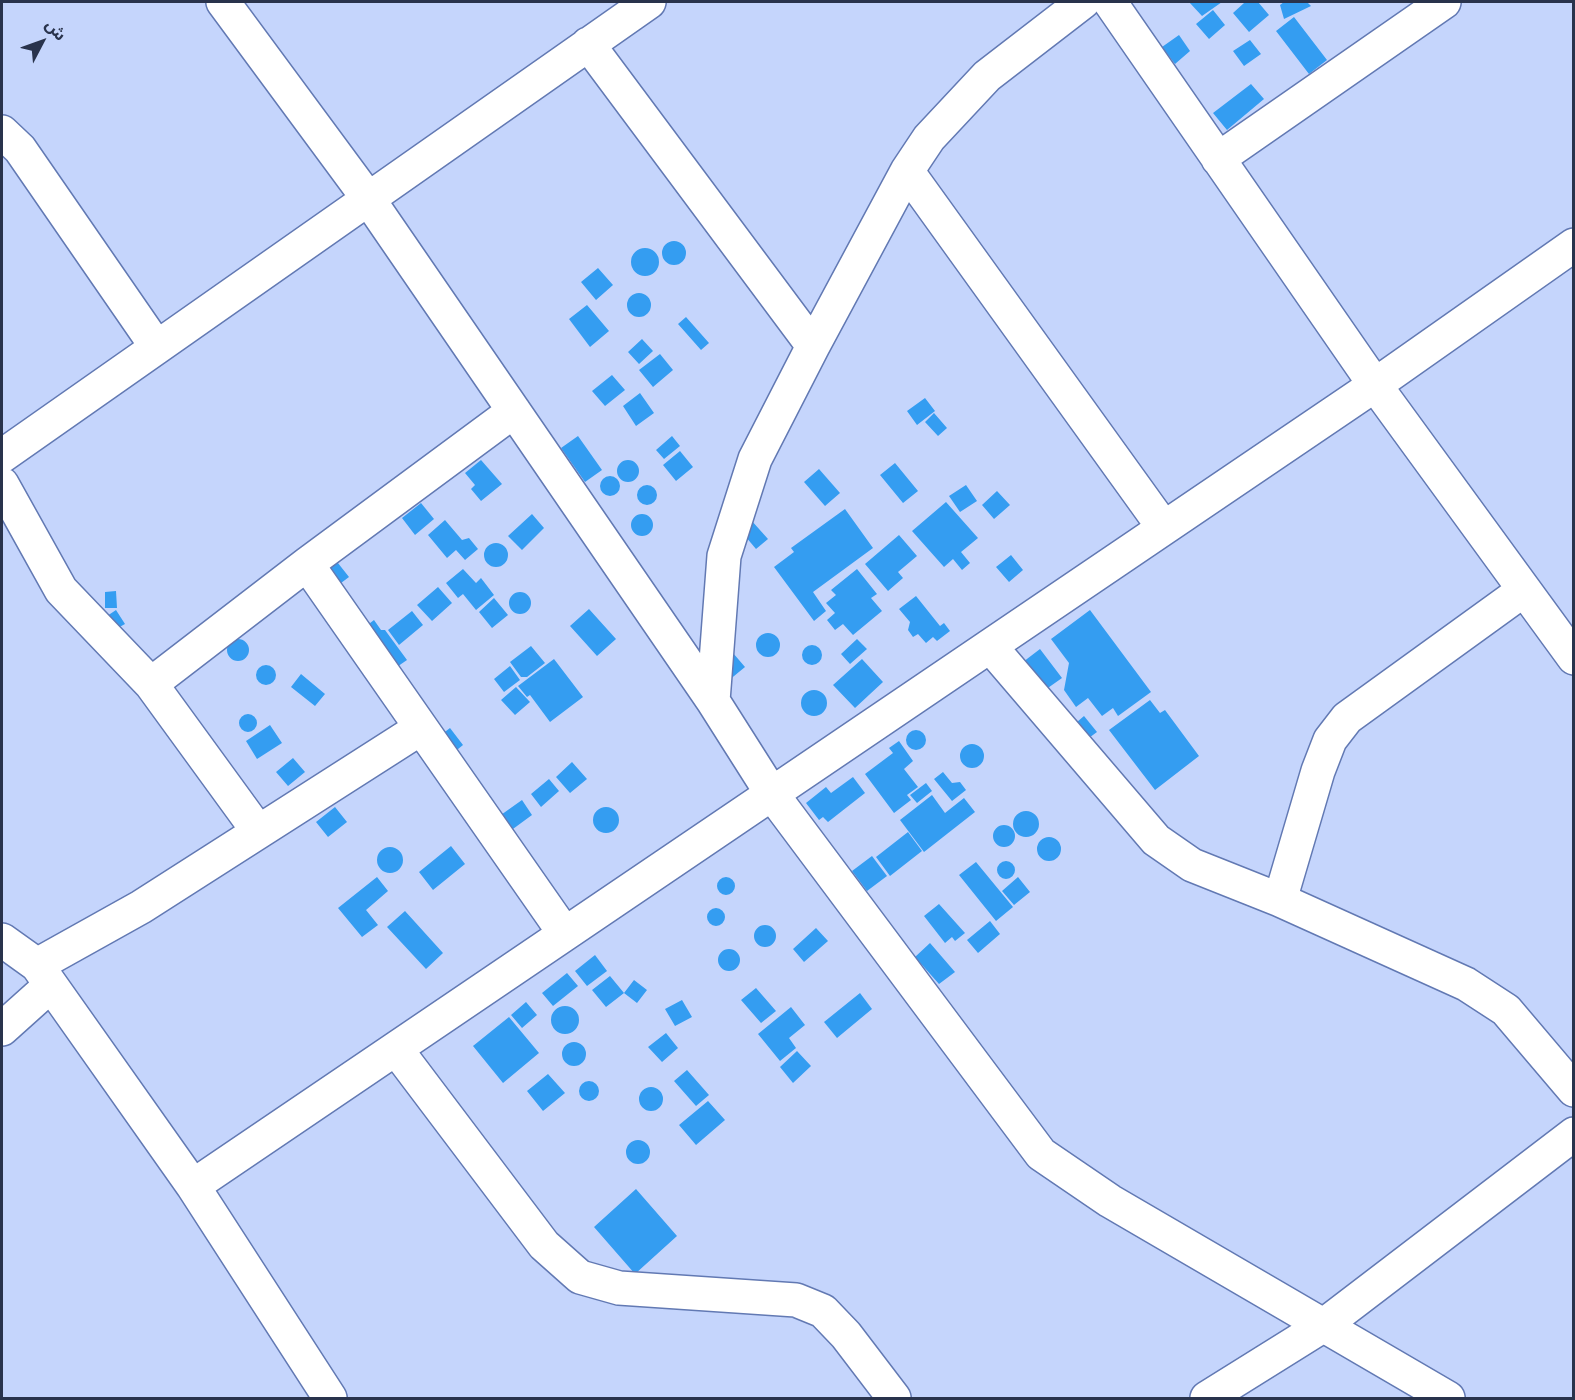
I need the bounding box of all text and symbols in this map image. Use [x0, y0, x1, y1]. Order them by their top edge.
north arrow [12, 12, 72, 72]
text: ش [42, 17, 69, 44]

